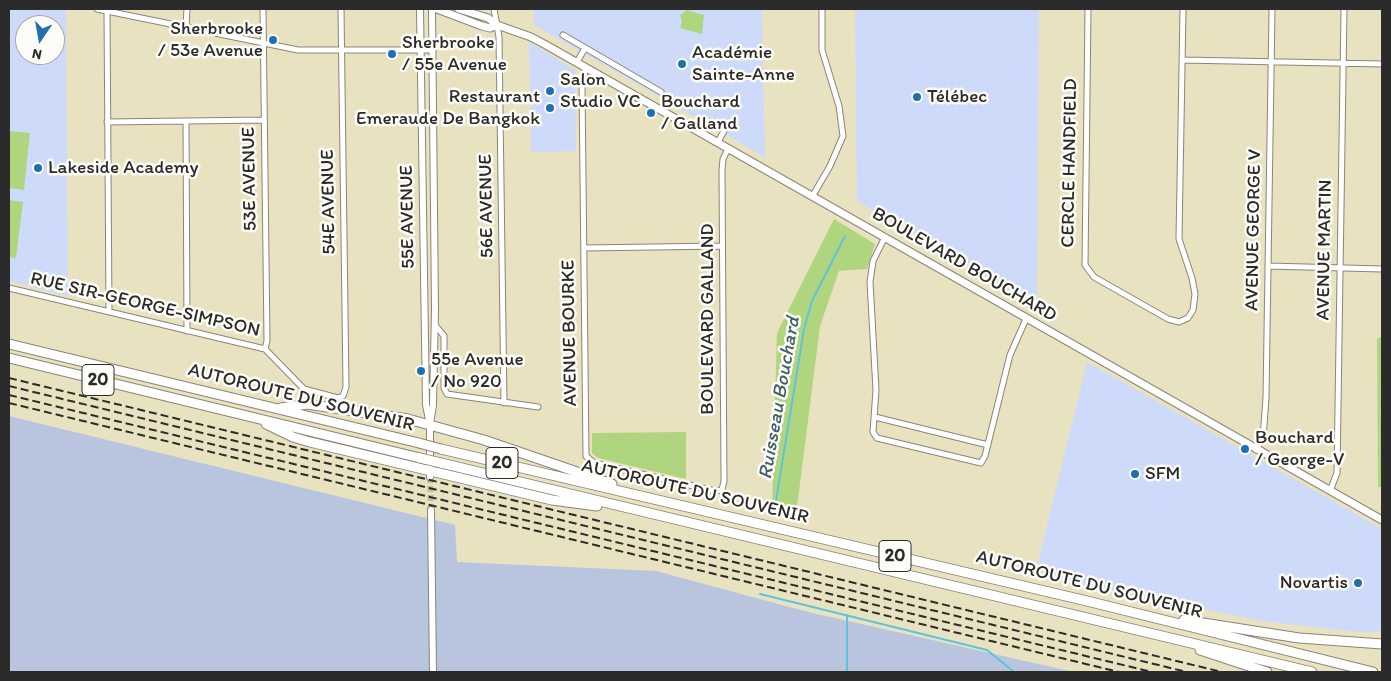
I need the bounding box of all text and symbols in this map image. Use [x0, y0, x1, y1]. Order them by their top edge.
north arrow [15, 15, 65, 65]
place label: Sherbrooke / 53e Avenue [158, 18, 263, 62]
place label: Sherbrooke / 55e Avenue [402, 32, 507, 76]
marker: Sherbrooke / 53e Avenue [267, 34, 279, 46]
place label: Académie Sainte-Anne [692, 42, 795, 86]
text: N [31, 45, 43, 63]
marker: Sherbrooke / 55e Avenue [386, 48, 398, 60]
marker: Académie Sainte-Anne [676, 58, 688, 70]
place label: Salon Studio VC [560, 69, 641, 113]
street label: CERCLE HANDFIELD [1057, 78, 1083, 248]
marker: Salon Studio VC [544, 85, 556, 97]
place label: Restaurant Emeraude De Bangkok [356, 86, 540, 130]
place label: Télébec [927, 86, 987, 108]
place label: Bouchard / Galland [661, 91, 740, 135]
marker: Télébec [911, 91, 923, 103]
marker: Restaurant Emeraude De Bangkok [544, 102, 556, 114]
marker: Bouchard / Galland [645, 107, 657, 119]
street label: 53E AVENUE [238, 127, 262, 231]
street label: 54E AVENUE [317, 149, 341, 255]
street label: AVENUE GEORGE V [1241, 149, 1267, 311]
street label: 56E AVENUE [475, 154, 499, 258]
place label: Lakeside Academy [48, 157, 198, 179]
marker: Lakeside Academy [32, 162, 44, 174]
street label: 55E AVENUE [396, 165, 420, 269]
street label: AVENUE MARTIN [1312, 179, 1338, 321]
street label: BOULEVARD BOUCHARD [868, 203, 1060, 327]
street label: BOULEVARD GALLAND [697, 223, 719, 415]
street label: AVENUE BOURKE [557, 260, 583, 406]
street label: RUE SIR-GEORGE-SIMPSON [28, 267, 262, 343]
water label: Ruisseau Bouchard [754, 315, 806, 481]
place label: 55e Avenue / No 920 [431, 349, 524, 393]
street label: AUTOROUTE DU SOUVENIR [186, 359, 416, 437]
road number: 20 [82, 364, 114, 396]
marker: 55e Avenue / No 920 [415, 365, 427, 377]
place label: Bouchard / George-V [1255, 427, 1344, 471]
marker: Bouchard / George-V [1239, 443, 1251, 455]
road number: 20 [486, 448, 518, 478]
street label: AUTOROUTE DU SOUVENIR [579, 455, 811, 529]
place label: SFM [1145, 463, 1180, 485]
marker: SFM [1129, 468, 1141, 480]
road number: 20 [879, 540, 911, 572]
street label: AUTOROUTE DU SOUVENIR [974, 546, 1204, 624]
place label: Novartis [1280, 572, 1348, 594]
marker: Novartis [1352, 577, 1364, 589]

